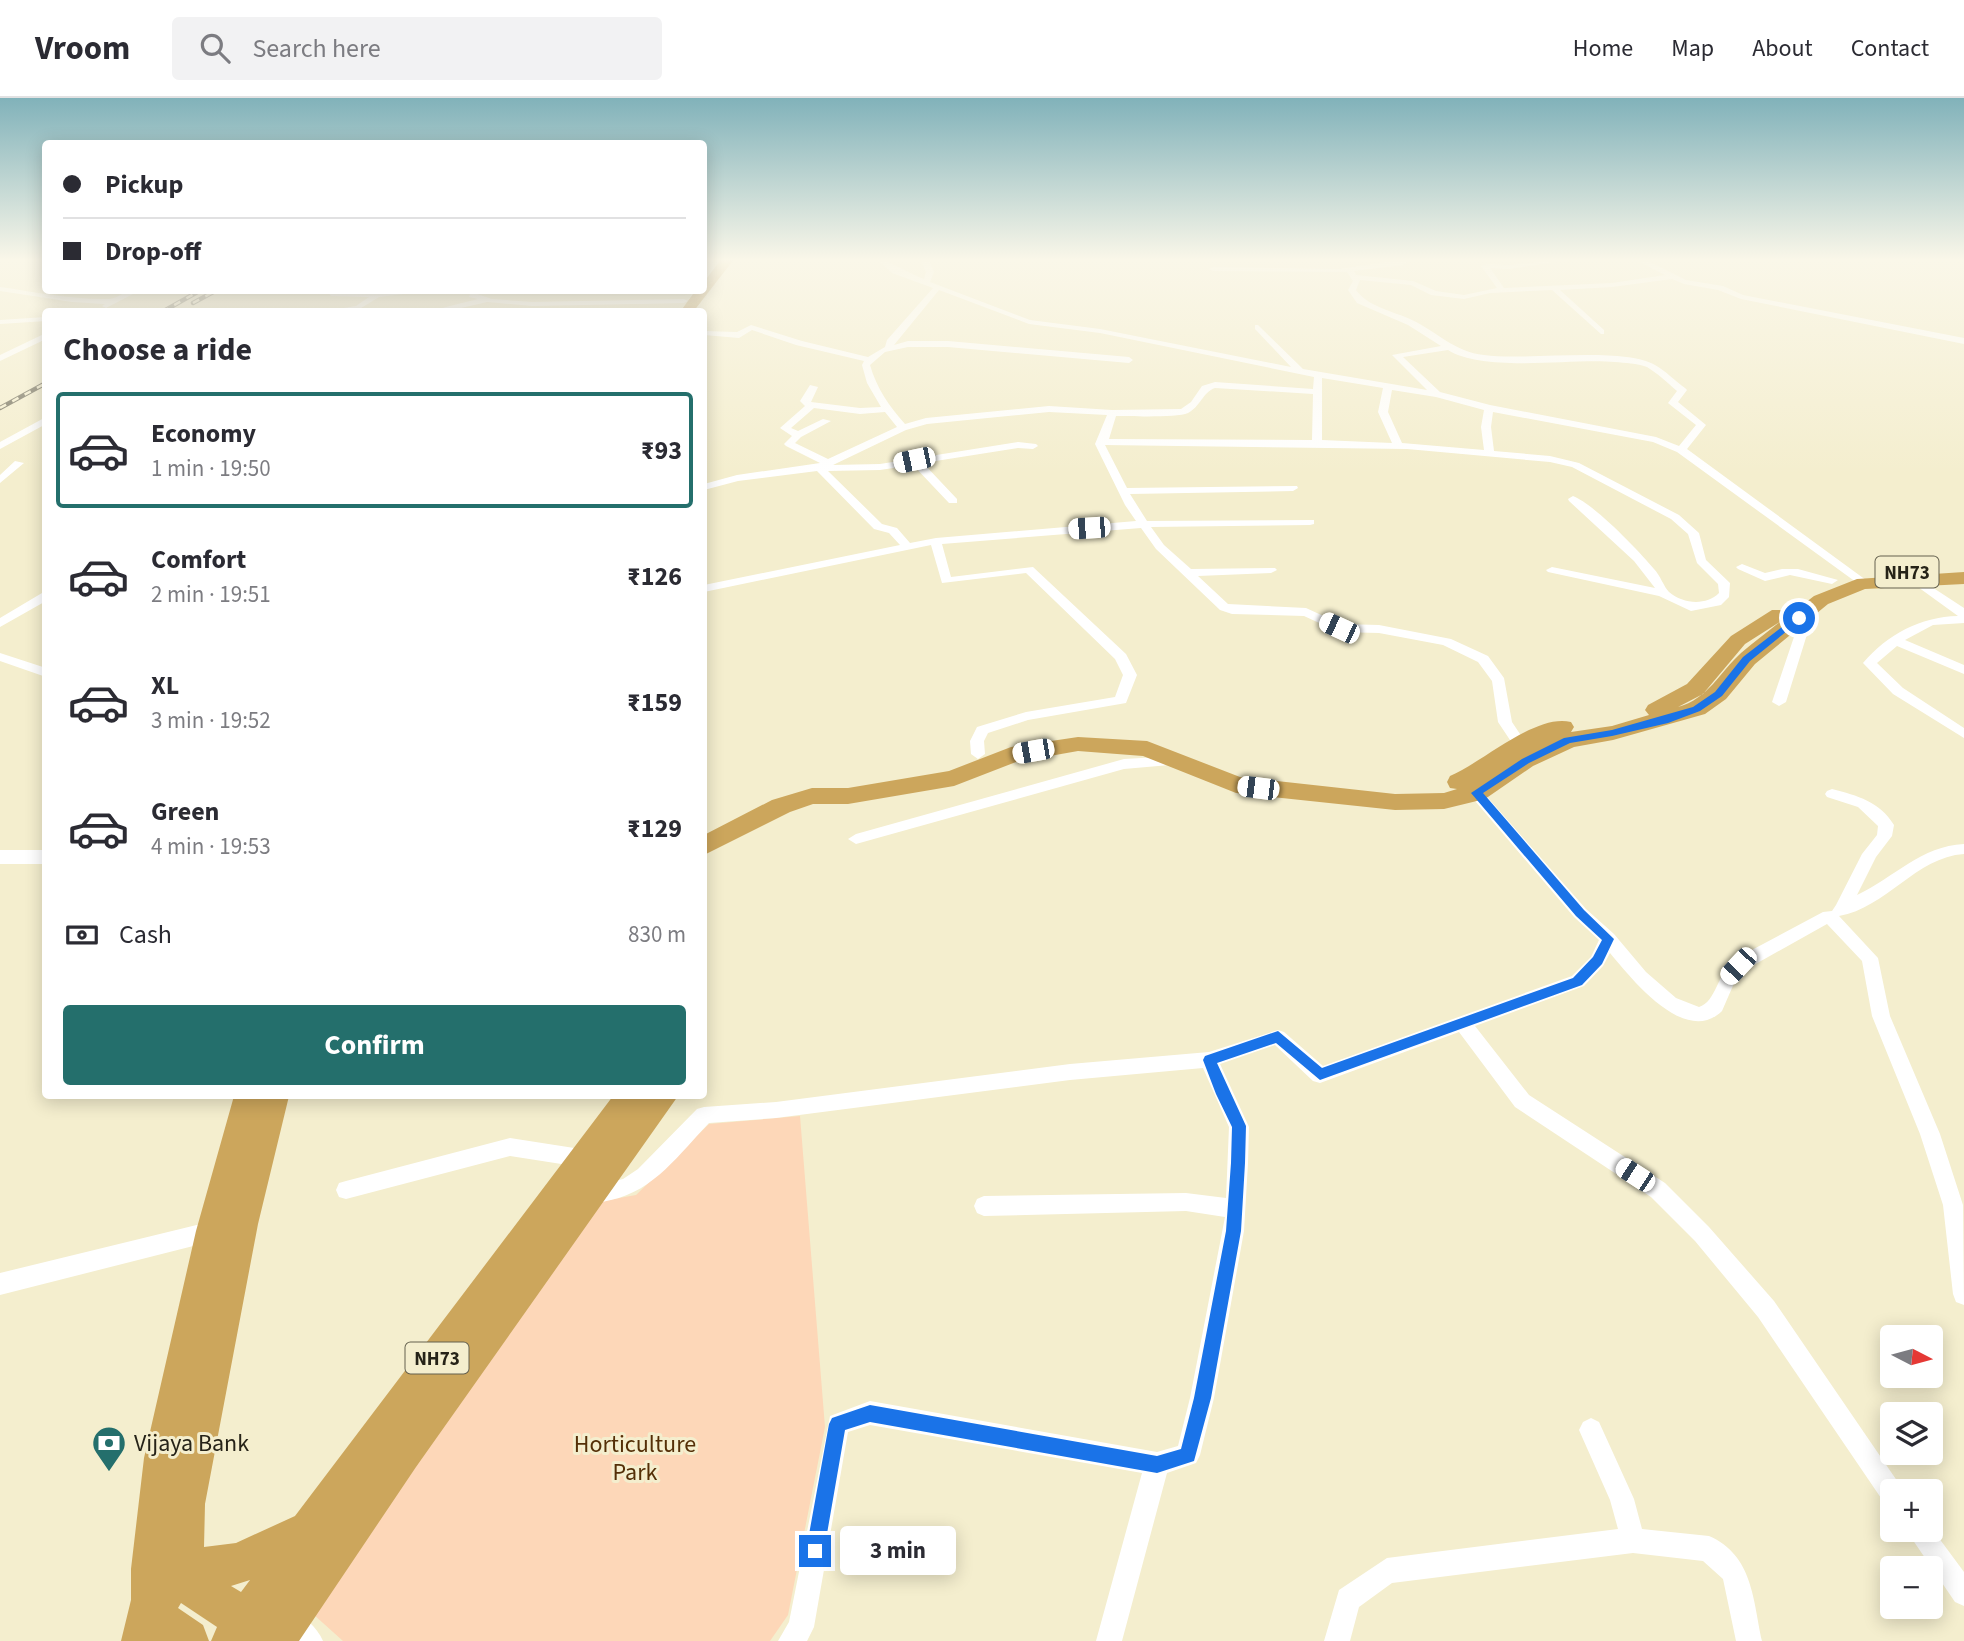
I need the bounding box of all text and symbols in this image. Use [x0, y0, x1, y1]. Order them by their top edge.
search box [172, 17, 662, 80]
text: Vroom [35, 25, 130, 72]
icon: search [196, 29, 234, 67]
text: Search here [252, 30, 381, 67]
text: Home [1573, 31, 1633, 66]
text: Map [1671, 31, 1714, 66]
text: About [1752, 31, 1813, 66]
text: Contact [1851, 31, 1929, 66]
text: Pickup [105, 166, 183, 203]
text: Drop-off [105, 233, 201, 270]
text: Choose a ride [63, 327, 252, 373]
text: Economy [151, 415, 256, 452]
icon: car [67, 419, 130, 482]
text: ₹93 [641, 432, 682, 469]
car [892, 445, 937, 475]
text: 1 min · 19:50 [151, 452, 271, 485]
car [1068, 516, 1111, 540]
text: Comfort [151, 541, 246, 578]
icon: car [67, 545, 130, 608]
road number: NH73 [1876, 556, 1938, 587]
text: ₹126 [627, 558, 682, 595]
text: 2 min · 19:51 [151, 578, 271, 611]
route start [1783, 602, 1815, 634]
car [1316, 610, 1363, 646]
text: XL [151, 667, 179, 704]
icon: car [67, 671, 130, 734]
text: ₹159 [627, 684, 682, 721]
text: 3 min · 19:52 [151, 704, 271, 737]
car [1011, 737, 1056, 765]
car [1236, 775, 1281, 801]
text: Green [151, 793, 219, 830]
icon: car [67, 797, 130, 860]
text: ₹129 [627, 810, 682, 847]
text: 4 min · 19:53 [151, 830, 271, 863]
icon: cash [63, 916, 101, 954]
text: Cash [119, 916, 172, 953]
text: 830 m [628, 918, 686, 951]
car [1716, 943, 1761, 989]
button: Confirm [63, 1005, 686, 1085]
car [1612, 1155, 1659, 1195]
north arrow [1880, 1325, 1942, 1388]
map controls [1880, 1325, 1943, 1619]
road number: NH73 [406, 1342, 468, 1374]
button: layers [1880, 1402, 1943, 1465]
bank icon: Vijaya Bank [90, 1424, 128, 1473]
place label: Vijaya Bank [134, 1426, 249, 1461]
park label: Horticulture Park [574, 1427, 696, 1490]
button: + [1880, 1479, 1943, 1542]
callout: 3 min [840, 1526, 955, 1576]
text: 3 min [870, 1534, 926, 1567]
route end [799, 1535, 831, 1567]
button: − [1880, 1556, 1943, 1619]

